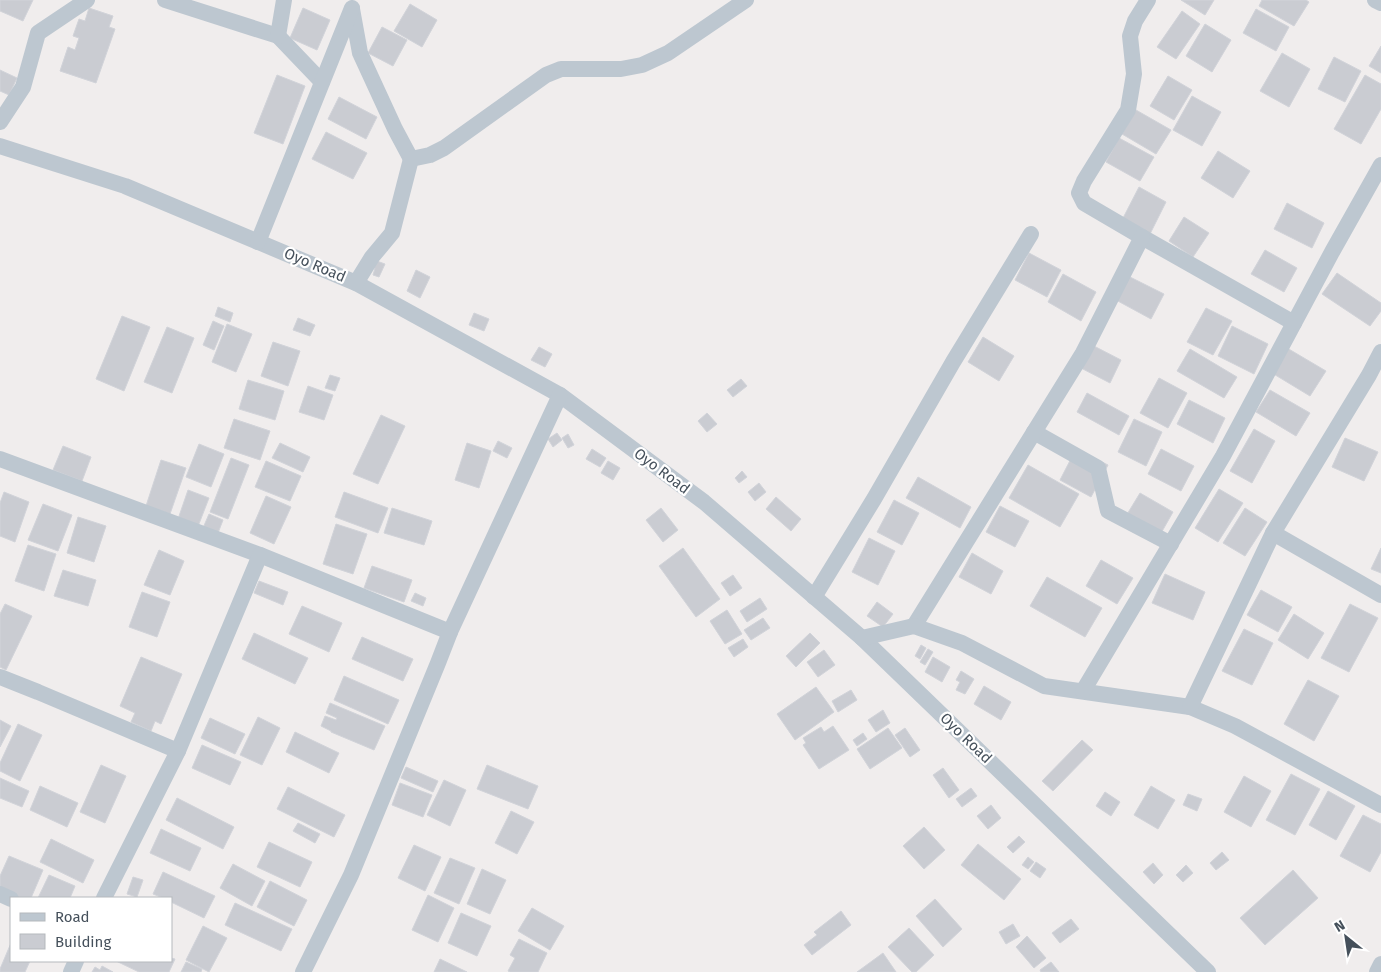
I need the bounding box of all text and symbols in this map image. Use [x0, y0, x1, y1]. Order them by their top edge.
street label: Oyo Road [282, 244, 348, 286]
street label: Oyo Road [631, 444, 693, 498]
street label: Oyo Road [936, 709, 996, 767]
legend [10, 897, 172, 962]
text: Road [55, 908, 90, 926]
north arrow [1321, 912, 1371, 962]
text: N [1331, 916, 1348, 936]
text: Building [55, 933, 111, 951]

